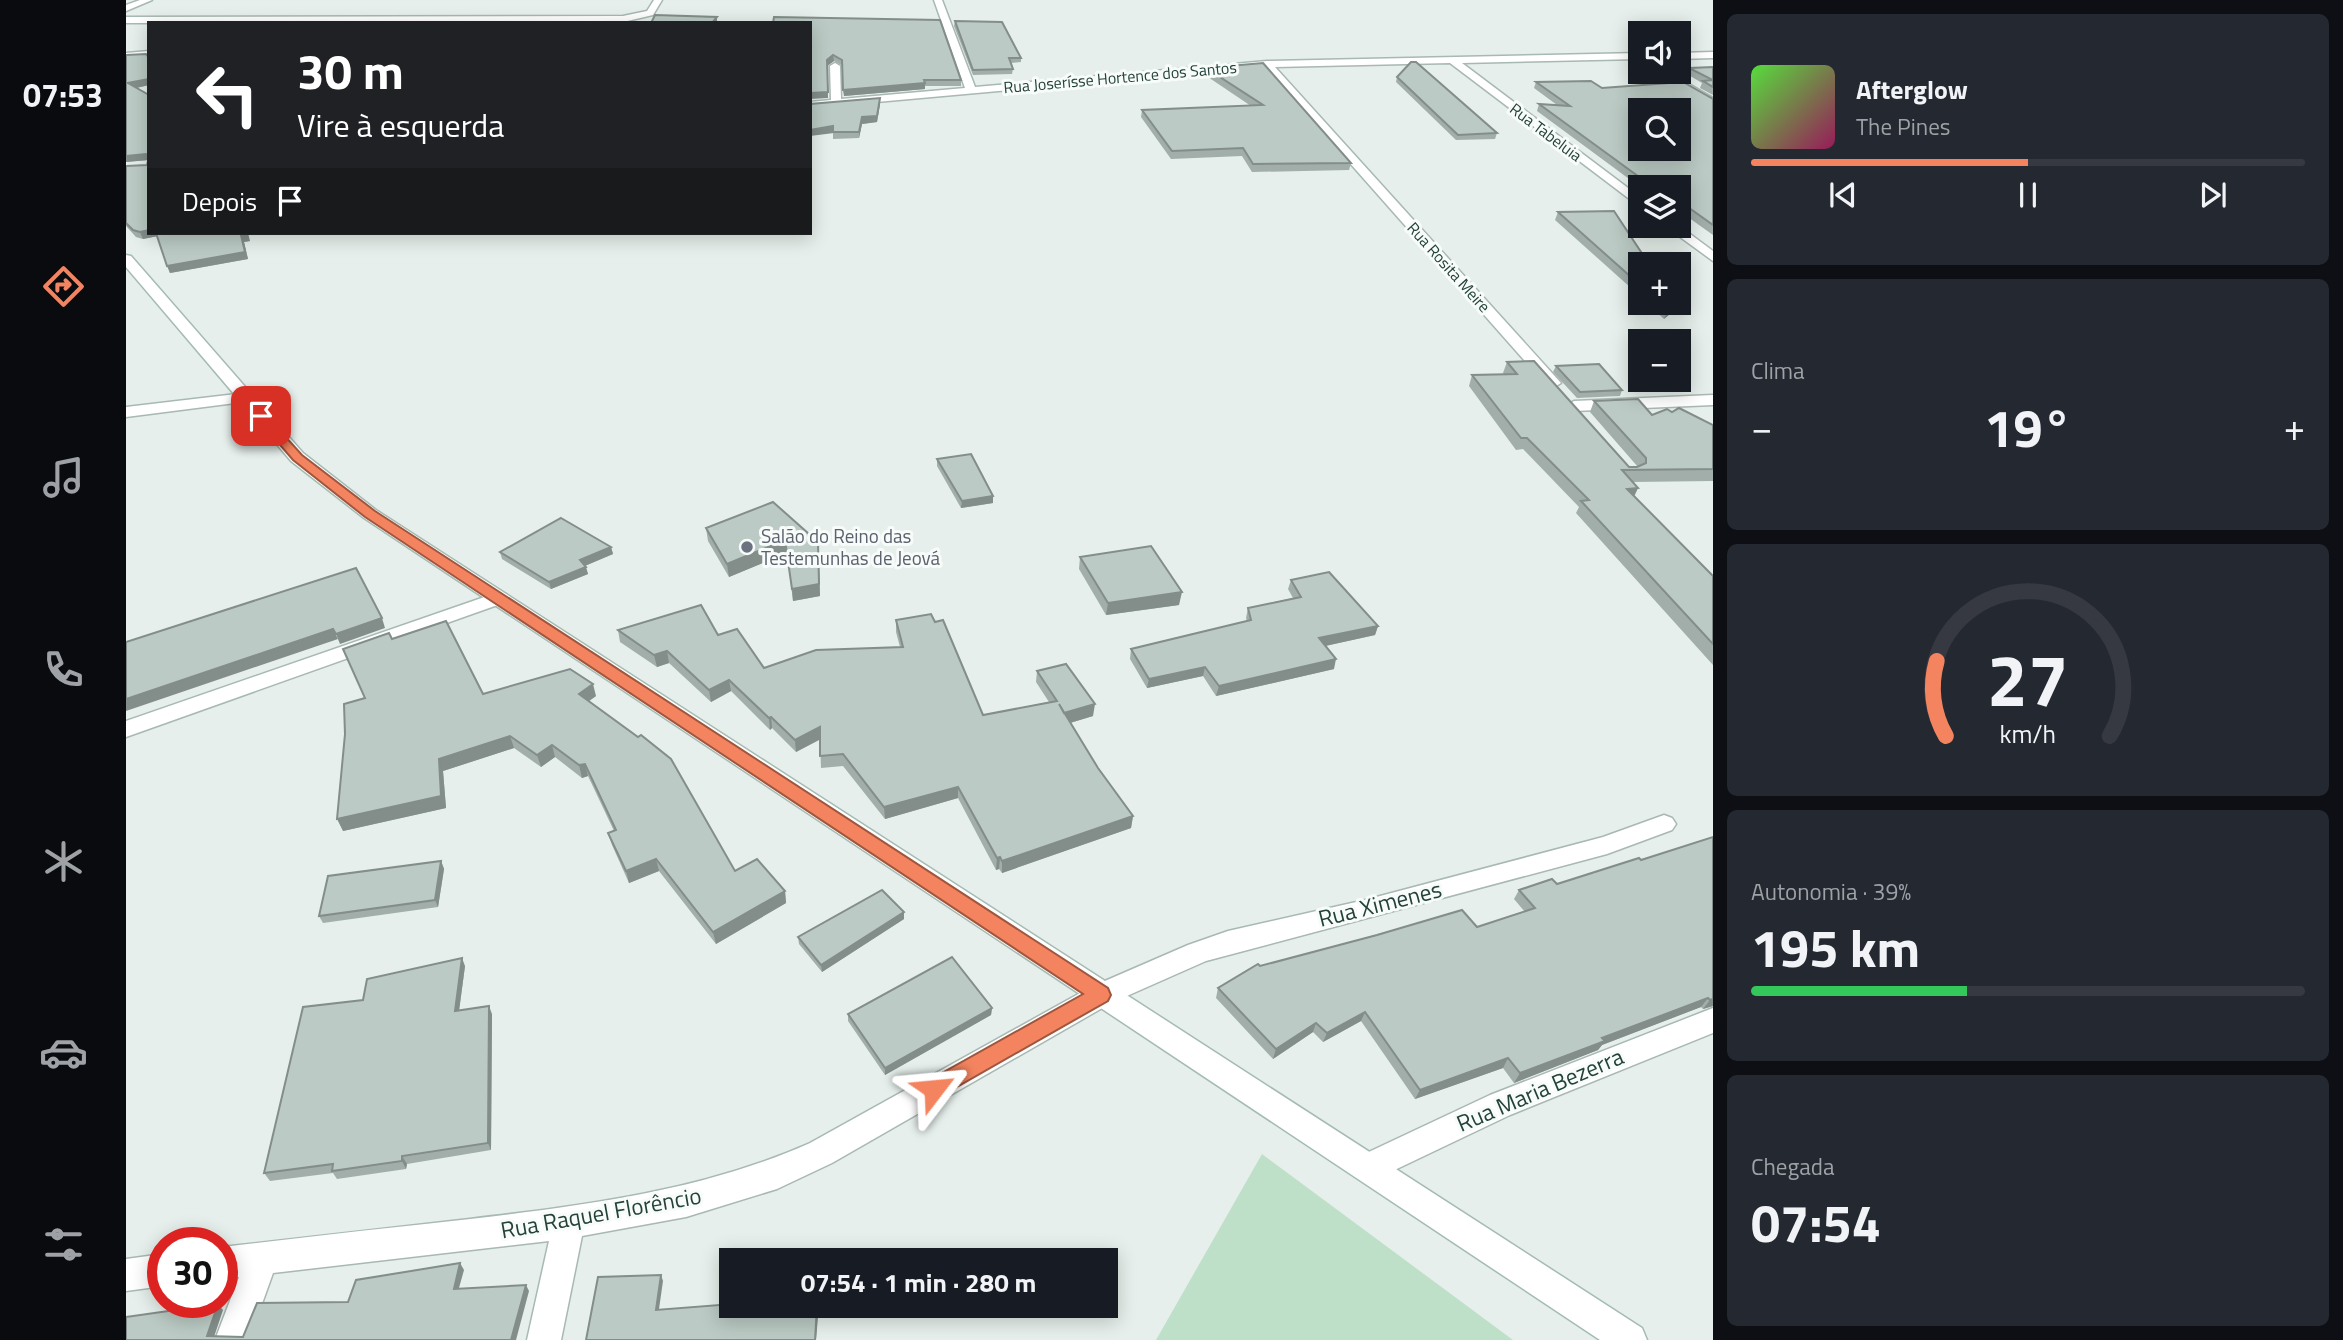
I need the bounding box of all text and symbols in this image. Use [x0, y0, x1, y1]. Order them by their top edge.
map controls [1628, 21, 1691, 392]
button: sound [1628, 21, 1691, 84]
text: 30 m [297, 33, 404, 108]
icon: left [182, 49, 273, 140]
street label: Rua Joserísse Hortence dos Santos [1002, 55, 1238, 99]
text: Afterglow [1856, 70, 1968, 109]
text: 07:53 [23, 71, 103, 119]
street label: Rua Tabeluia [1505, 97, 1587, 167]
button: search [1628, 98, 1691, 161]
text: Vire à esquerda [297, 101, 504, 149]
text: The Pines [1856, 109, 1950, 144]
button: layers [1628, 175, 1691, 238]
icon: previous [1824, 176, 1862, 214]
icon: pause [2009, 176, 2047, 214]
icon: next [2194, 176, 2232, 214]
text: Depois [182, 182, 257, 221]
icon: arrive [271, 182, 309, 220]
street label: Rua Rosita Meire [1402, 216, 1496, 318]
button: + [1628, 252, 1691, 315]
icon: directions [39, 262, 88, 311]
button: − [1628, 329, 1691, 392]
text: Clima [1751, 353, 1805, 388]
pin [231, 386, 291, 446]
text: 19° [1984, 388, 2072, 467]
icon: arrive [242, 397, 280, 435]
text: − [1751, 398, 1772, 456]
text: + [2284, 398, 2305, 456]
icon: music [39, 453, 88, 502]
place label: Salão do Reino das Testemunhas de Jeová [761, 521, 941, 572]
marker: Salão do Reino das Testemunhas de Jeová [739, 539, 755, 555]
text: 27 [1987, 624, 2069, 734]
icon: phone [39, 645, 88, 694]
text: km/h [2000, 715, 2056, 753]
icon: climate [39, 837, 88, 886]
street label: Rua Ximenes [1314, 871, 1445, 936]
text: Autonomia · 39% [1751, 874, 1911, 909]
text: 195 km [1751, 908, 1920, 987]
icon: car [39, 1028, 88, 1077]
street label: Rua Maria Bezerra [1451, 1038, 1629, 1141]
position arrow [897, 1052, 971, 1126]
text: Chegada [1751, 1149, 1835, 1184]
street label: Rua Raquel Florêncio [498, 1178, 704, 1247]
text: 07:54 [1751, 1183, 1881, 1262]
icon: filters [39, 1220, 88, 1269]
speed limit sign: 30 [147, 1227, 238, 1318]
text: 07:54 · 1 min · 280 m [801, 1263, 1036, 1302]

